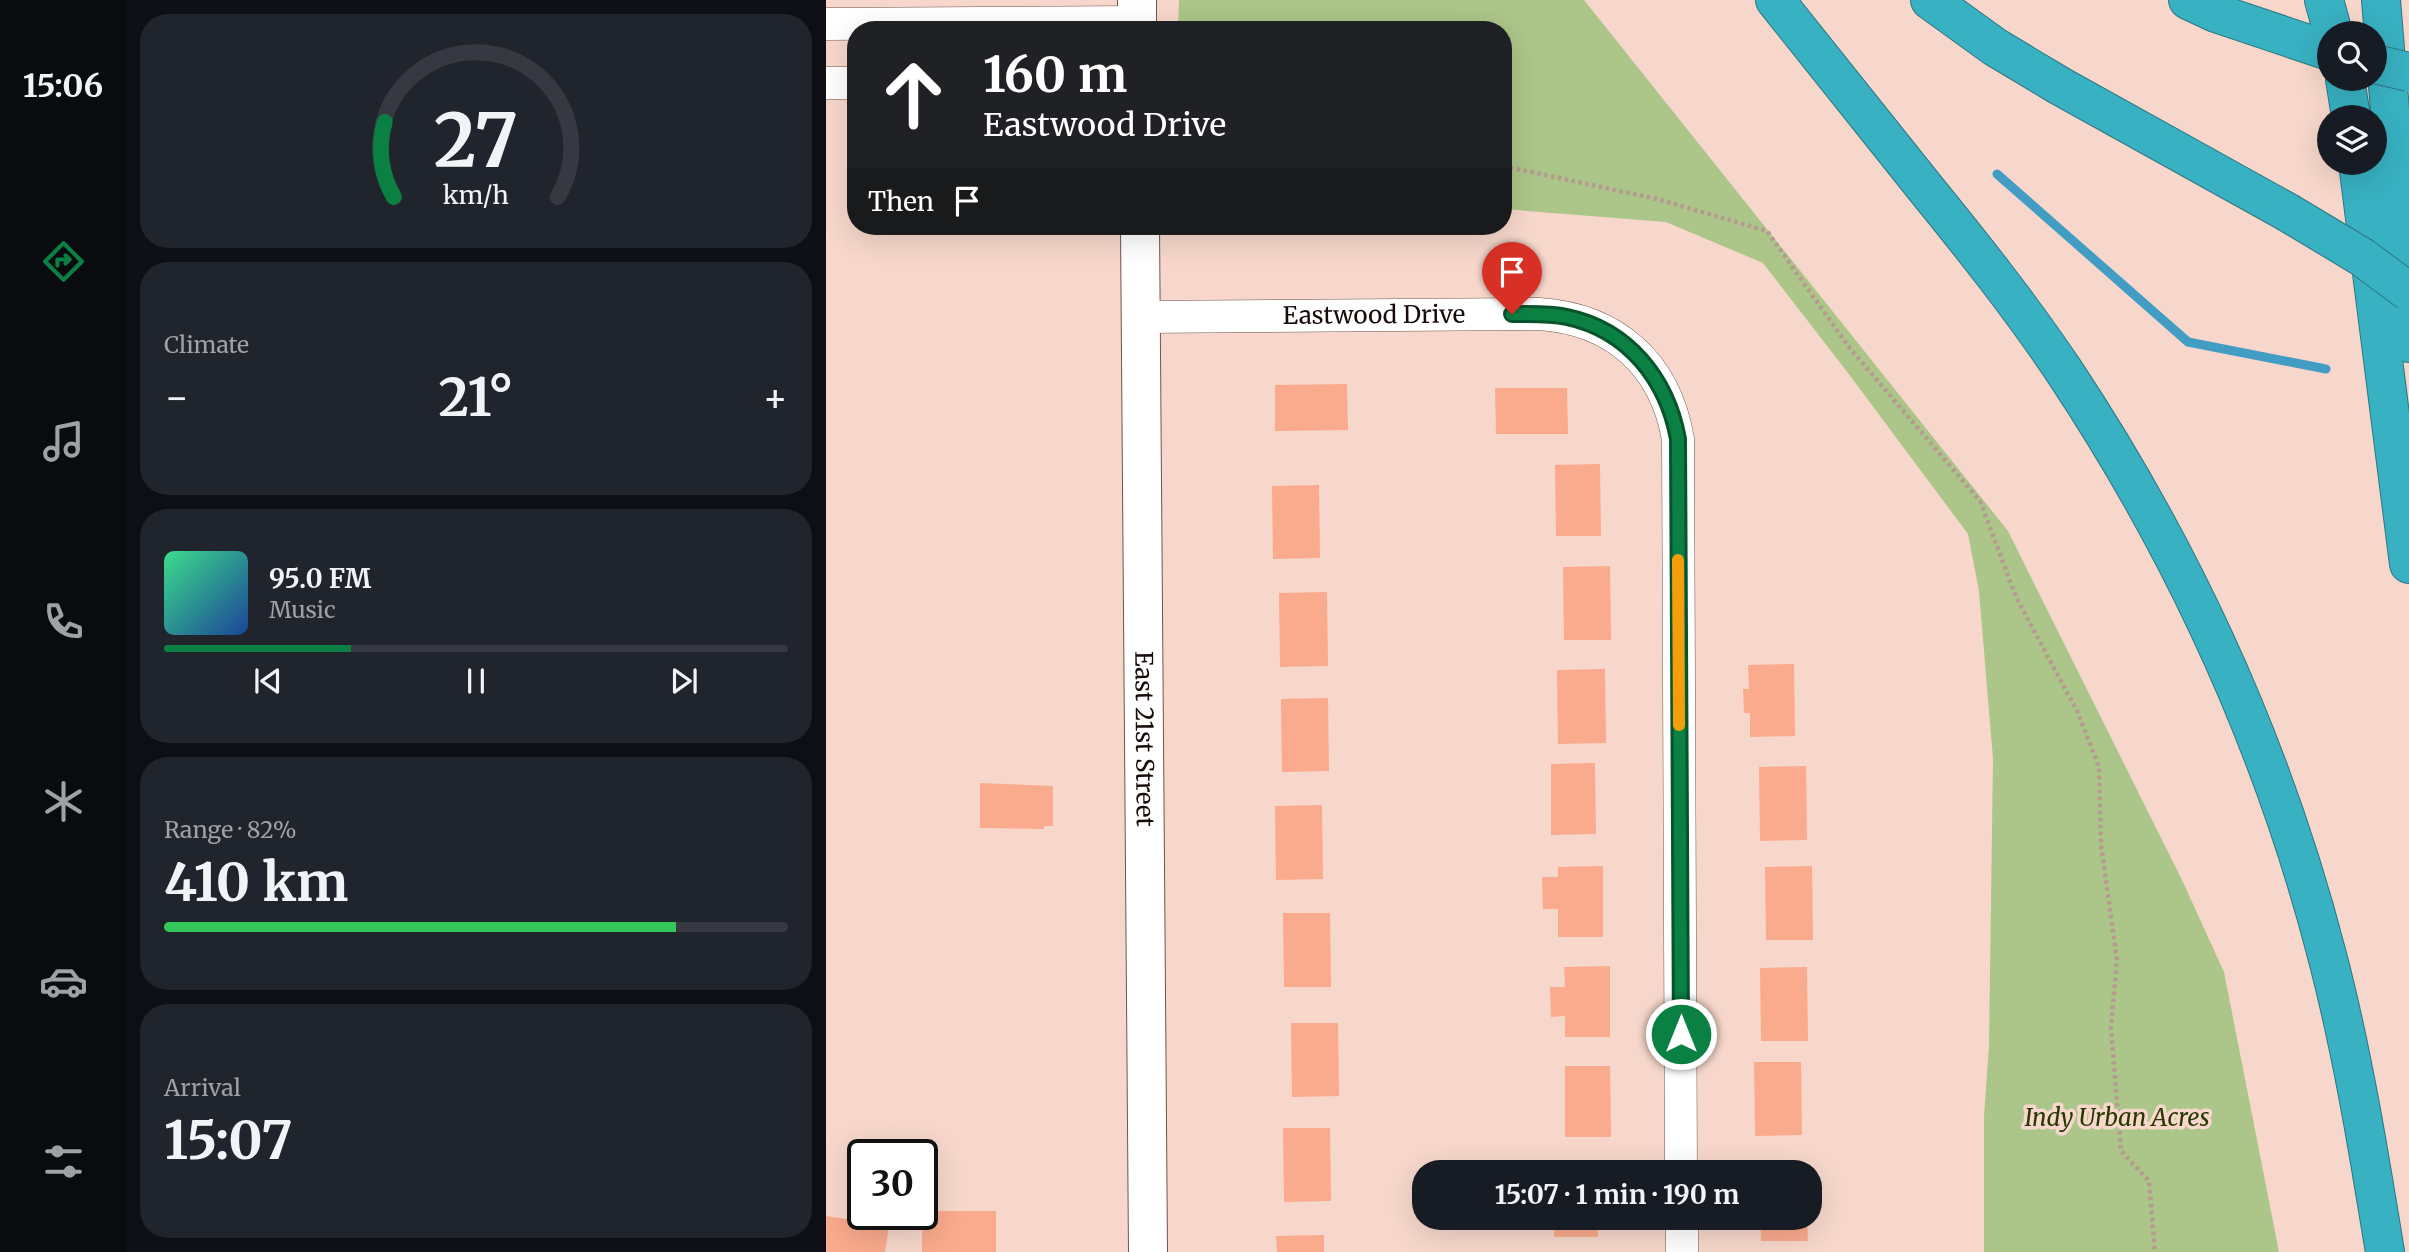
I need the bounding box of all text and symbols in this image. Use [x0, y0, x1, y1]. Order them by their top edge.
map controls [2317, 21, 2387, 175]
button: search [2317, 21, 2387, 91]
text: 160 m [983, 44, 1127, 105]
icon: ahead [868, 49, 959, 140]
text: 15:06 [23, 66, 103, 106]
text: 27 [434, 95, 518, 187]
text: Eastwood Drive [983, 105, 1226, 145]
button: layers [2317, 105, 2387, 175]
text: km/h [443, 179, 509, 211]
icon: arrive [948, 182, 986, 220]
text: Then [868, 185, 934, 218]
icon: directions [39, 237, 88, 286]
pin [1482, 242, 1542, 314]
icon: arrive [1493, 253, 1531, 291]
street label: Eastwood Drive [1283, 299, 1465, 331]
text: Climate [164, 330, 249, 359]
text: 21° [438, 365, 514, 430]
text: − [164, 374, 189, 421]
text: + [763, 374, 788, 421]
icon: music [39, 417, 88, 466]
text: 95.0 FM [269, 562, 371, 595]
text: Music [269, 595, 336, 624]
icon: phone [39, 597, 88, 646]
street label: East 21st Street [1128, 651, 1161, 828]
icon: previous [249, 662, 287, 700]
icon: pause [457, 662, 495, 700]
icon: next [665, 662, 703, 700]
icon: climate [39, 777, 88, 826]
text: Range · 82% [164, 815, 297, 844]
text: 410 km [164, 850, 348, 915]
icon: car [39, 957, 88, 1006]
position arrow [1644, 997, 1718, 1071]
text: Arrival [164, 1073, 241, 1102]
park label: Indy Urban Acres [2024, 1102, 2210, 1133]
text: 15:07 [164, 1108, 292, 1173]
icon: filters [39, 1137, 88, 1186]
speed limit sign: 30 [847, 1139, 938, 1230]
text: 15:07 · 1 min · 190 m [1495, 1178, 1739, 1211]

